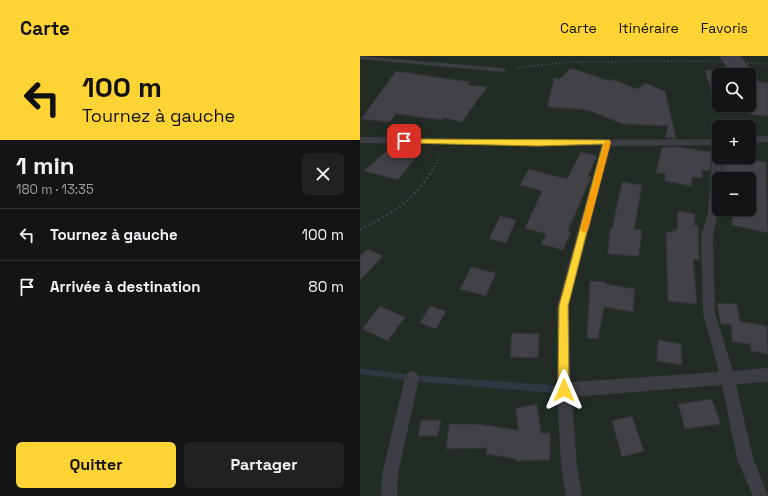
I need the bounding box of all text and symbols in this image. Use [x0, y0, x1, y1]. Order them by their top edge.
text: Carte [20, 16, 70, 41]
text: Carte [560, 19, 597, 37]
text: Itinéraire [619, 19, 679, 37]
text: Favoris [701, 19, 748, 37]
map controls [712, 68, 756, 216]
button: search [712, 68, 756, 112]
text: 100 m [82, 69, 162, 105]
icon: left [16, 72, 68, 124]
text: Tournez à gauche [82, 104, 235, 127]
button: + [712, 120, 756, 164]
pin [387, 124, 421, 158]
icon: arrive [393, 130, 415, 152]
text: 1 min [16, 150, 75, 181]
button: close [302, 153, 344, 195]
button: − [712, 172, 756, 216]
text: 180 m · 13:35 [16, 181, 94, 198]
icon: left [16, 224, 38, 246]
text: Tournez à gauche [50, 225, 178, 244]
text: 100 m [302, 225, 344, 244]
icon: arrive [16, 276, 38, 298]
text: Arrivée à destination [50, 277, 200, 296]
text: 80 m [308, 277, 344, 296]
position arrow [543, 369, 585, 411]
button: Quitter [16, 442, 176, 488]
button: Partager [184, 442, 344, 488]

